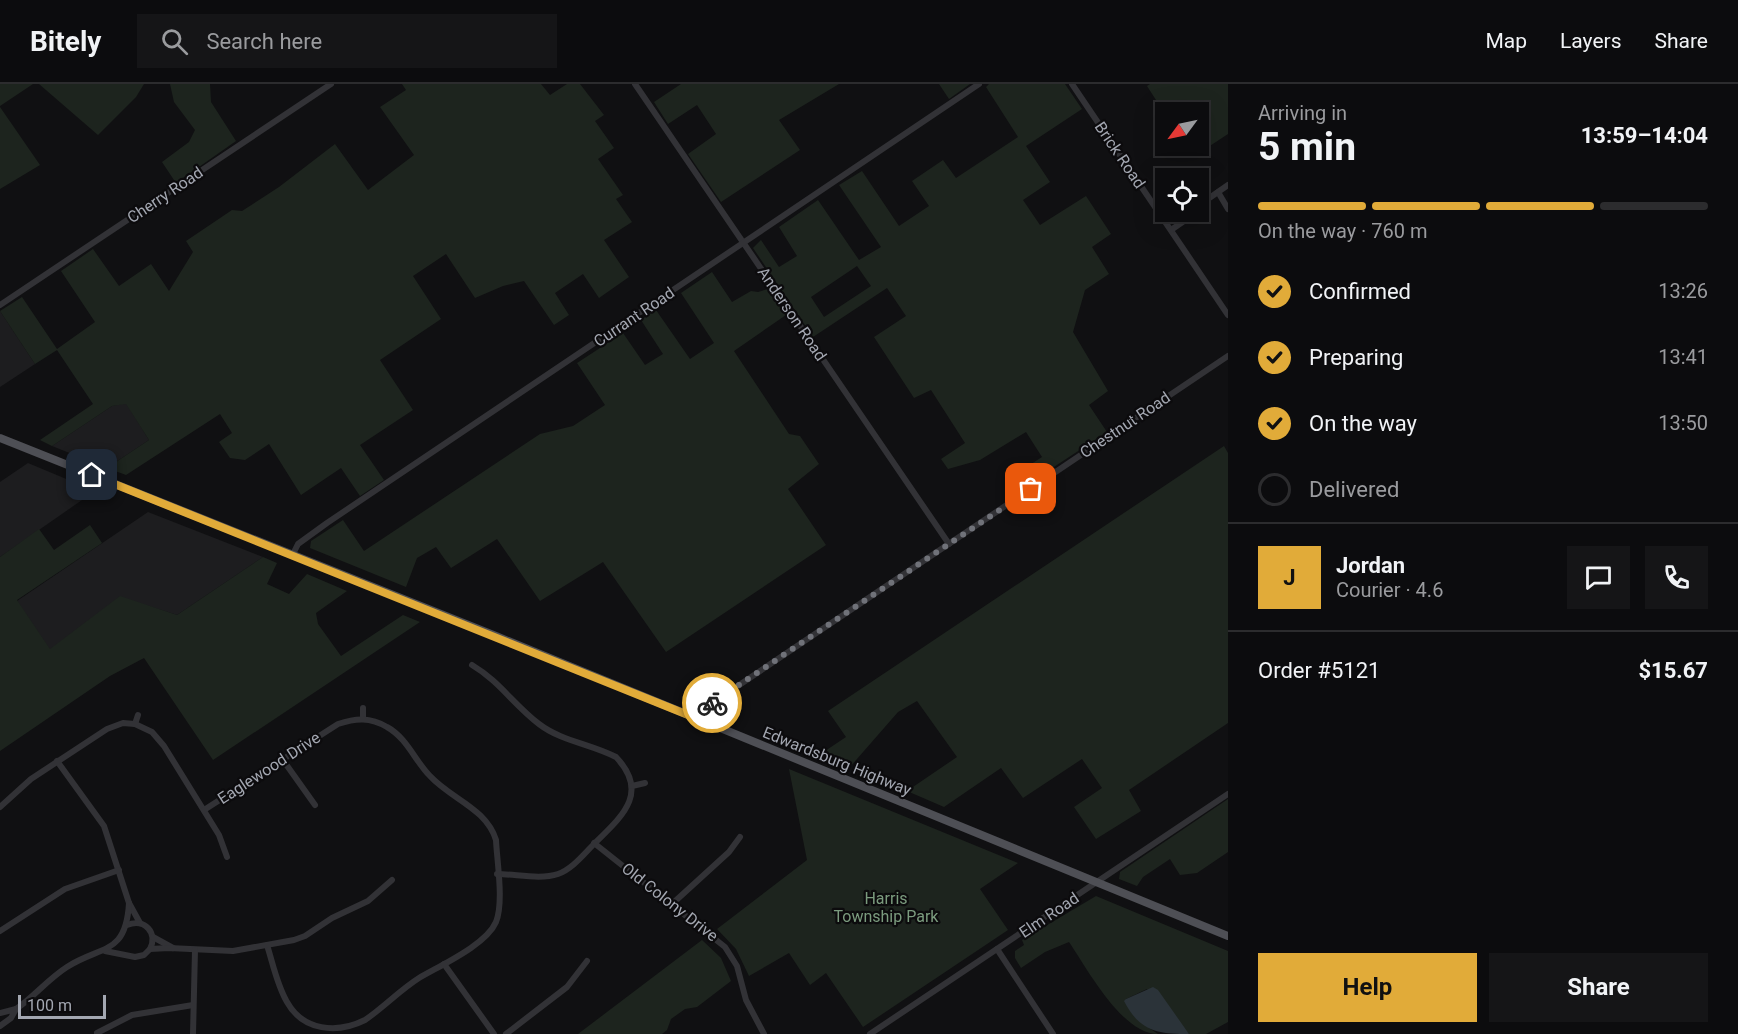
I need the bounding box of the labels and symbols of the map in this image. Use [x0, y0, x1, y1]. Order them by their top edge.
north arrow [1155, 102, 1209, 156]
street label: Brick Road [1091, 118, 1149, 192]
street label: Cherry Road [124, 163, 206, 227]
street label: Anderson Road [754, 263, 830, 365]
street label: Currant Road [590, 283, 678, 351]
street label: Chestnut Road [1076, 388, 1174, 462]
pin [66, 449, 117, 500]
pin [1005, 463, 1056, 514]
courier [682, 673, 742, 733]
street label: Edwardsburg Highway [760, 722, 914, 800]
street label: Eaglewood Drive [214, 728, 324, 808]
street label: Old Colony Drive [618, 859, 722, 945]
street label: Elm Road [1016, 888, 1082, 942]
park label: Harris Township Park [834, 889, 939, 926]
scale bar [18, 992, 106, 1020]

